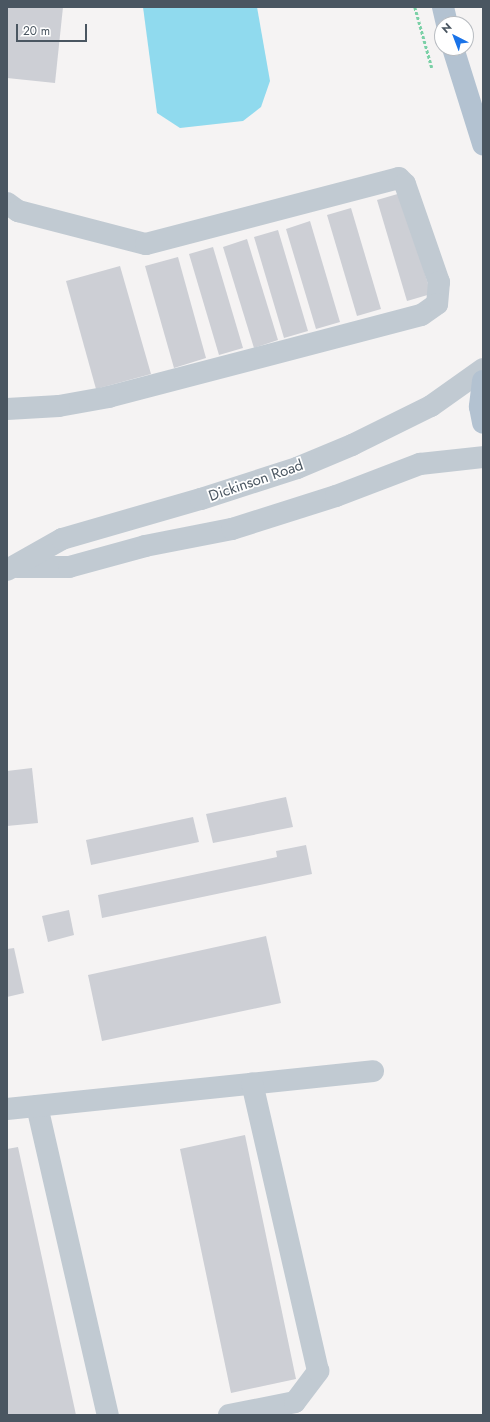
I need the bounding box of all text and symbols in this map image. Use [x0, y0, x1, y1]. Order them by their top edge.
scale bar [18, 16, 89, 42]
north arrow [434, 16, 474, 56]
text: N [438, 19, 455, 37]
text: 20 m [23, 22, 50, 40]
street label: Dickinson Road [206, 456, 306, 506]

